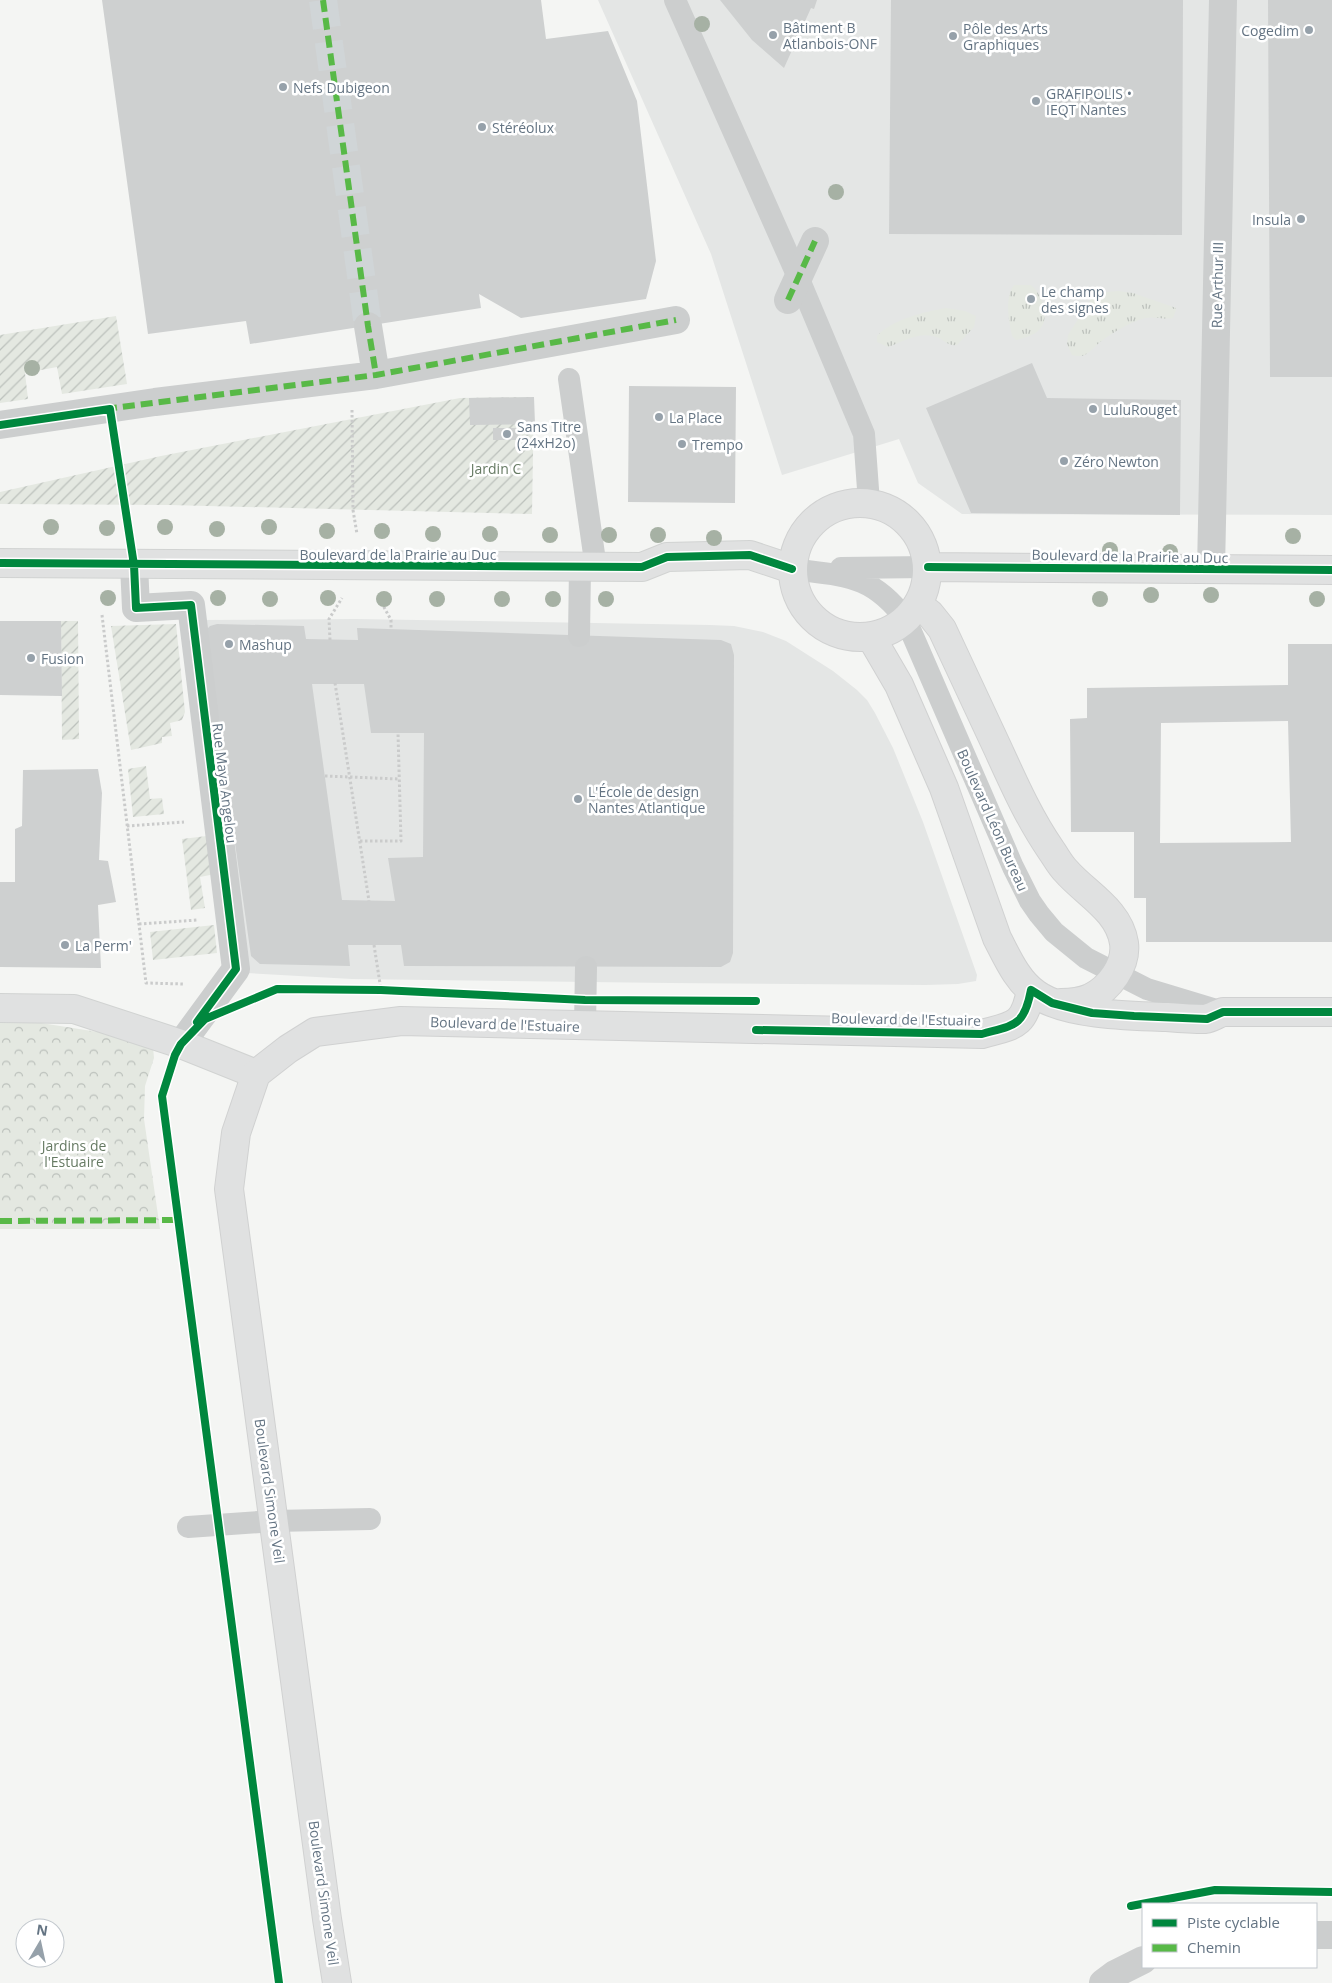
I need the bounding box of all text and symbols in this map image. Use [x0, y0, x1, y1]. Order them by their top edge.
place label: Bâtiment B Atlanbois-ONF [783, 18, 877, 53]
place label: Pôle des Arts Graphiques [963, 19, 1048, 54]
place label: Cogedim [1241, 21, 1299, 40]
marker: Cogedim [1303, 24, 1315, 36]
marker: Bâtiment B Atlanbois-ONF [767, 29, 779, 41]
marker: Pôle des Arts Graphiques [947, 30, 959, 42]
place label: Nefs Dubigeon [293, 78, 390, 97]
marker: Nefs Dubigeon [277, 81, 289, 93]
place label: GRAFIPOLIS • IEQT Nantes [1046, 84, 1132, 119]
marker: GRAFIPOLIS • IEQT Nantes [1030, 95, 1042, 107]
place label: Stéréolux [492, 118, 555, 137]
marker: Stéréolux [476, 121, 488, 133]
place label: Insula [1252, 210, 1291, 229]
marker: Insula [1295, 213, 1307, 225]
street label: Rue Arthur III [1207, 242, 1227, 328]
place label: Le champ des signes [1041, 282, 1109, 317]
marker: Le champ des signes [1025, 293, 1037, 305]
place label: LuluRouget [1103, 400, 1177, 419]
marker: LuluRouget [1087, 403, 1099, 415]
place label: La Place [669, 408, 722, 427]
marker: La Place [653, 411, 665, 423]
place label: Sans Titre (24xH2o) [517, 417, 581, 452]
marker: Sans Titre (24xH2o) [501, 428, 513, 440]
place label: Trempo [692, 435, 743, 454]
marker: Trempo [676, 438, 688, 450]
place label: Zéro Newton [1074, 452, 1159, 471]
marker: Zéro Newton [1058, 455, 1070, 467]
park label: Jardin C [469, 459, 521, 478]
street label: Boulevard de la Prairie au Duc [300, 545, 497, 564]
street label: Boulevard de la Prairie au Duc [1031, 545, 1229, 567]
place label: Mashup [239, 635, 292, 654]
marker: Mashup [223, 638, 235, 650]
place label: Fusion [41, 649, 84, 668]
marker: Fusion [25, 652, 37, 664]
street label: Rue Maya Angelou [208, 722, 242, 844]
street label: Boulevard Léon Bureau [953, 746, 1033, 894]
place label: L'École de design Nantes Atlantique [588, 782, 705, 817]
marker: L'École de design Nantes Atlantique [572, 793, 584, 805]
place label: La Perm' [75, 936, 132, 955]
marker: La Perm' [59, 939, 71, 951]
street label: Boulevard de l'Estuaire [831, 1008, 981, 1030]
street label: Boulevard de l'Estuaire [430, 1012, 580, 1036]
park label: Jardins de l'Estuaire [40, 1136, 106, 1171]
street label: Boulevard Simone Veil [250, 1417, 290, 1565]
street label: Boulevard Simone Veil [304, 1819, 344, 1967]
legend [1142, 1903, 1317, 1968]
text: Piste cyclable [1187, 1912, 1280, 1932]
north arrow [15, 1918, 65, 1968]
text: N [35, 1919, 49, 1940]
text: Chemin [1187, 1937, 1241, 1957]

